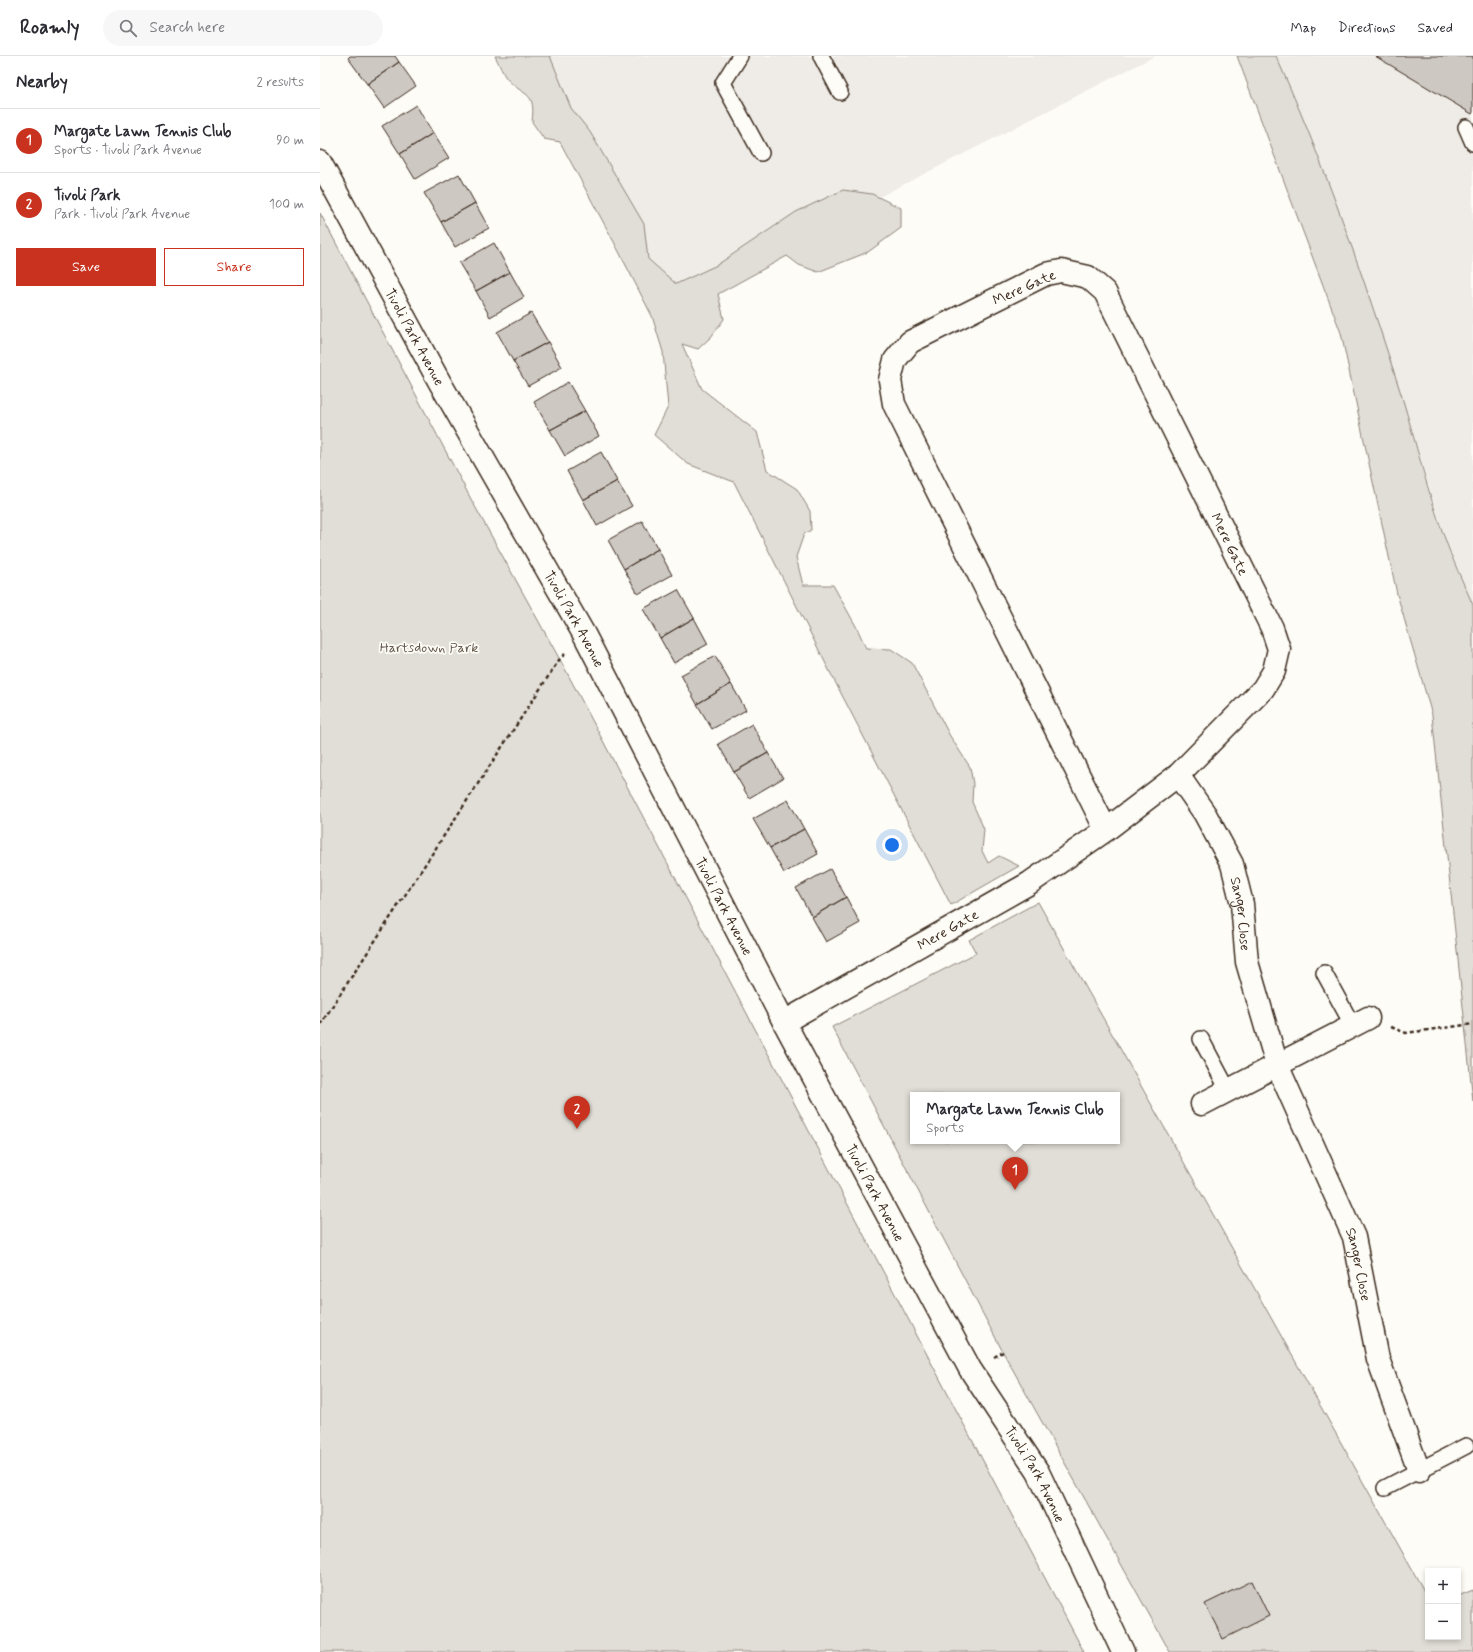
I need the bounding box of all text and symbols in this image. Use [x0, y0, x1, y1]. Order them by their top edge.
search box [103, 10, 383, 46]
text: Roamly [20, 15, 79, 40]
icon: search [117, 17, 139, 39]
text: Search here [149, 18, 225, 38]
text: Map [1290, 19, 1316, 37]
text: Directions [1338, 19, 1396, 37]
text: Saved [1418, 19, 1453, 37]
text: Nearby [16, 71, 68, 93]
text: 2 results [257, 74, 304, 91]
text: Margate Lawn Tennis Club [54, 122, 231, 142]
text: 1 [26, 132, 32, 149]
text: 90 m [276, 132, 304, 149]
text: Sports · Tivoli Park Avenue [54, 142, 202, 159]
text: Tivoli Park [54, 186, 120, 206]
text: 2 [26, 196, 32, 213]
text: 100 m [269, 196, 304, 213]
text: Park · Tivoli Park Avenue [54, 206, 190, 223]
button: Save [16, 248, 156, 286]
button: Share [164, 248, 304, 286]
street label: Mere Gate [990, 266, 1059, 310]
street label: Tivoli Park Avenue [380, 286, 448, 389]
street label: Mere Gate [1206, 510, 1252, 579]
street label: Tivoli Park Avenue [540, 568, 608, 671]
park label: Hartsdown Park [380, 639, 478, 657]
your location [882, 835, 902, 855]
street label: Tivoli Park Avenue [691, 854, 756, 959]
street label: Sanger Close [1226, 875, 1254, 951]
street label: Mere Gate [914, 906, 982, 955]
popup [910, 1092, 1120, 1144]
pin: 2 [564, 1096, 590, 1129]
text: Margate Lawn Tennis Club [926, 1100, 1104, 1120]
text: Sports [926, 1120, 964, 1137]
street label: Tivoli Park Avenue [841, 1141, 908, 1245]
pin: 1 [1002, 1157, 1028, 1190]
street label: Sanger Close [1341, 1225, 1374, 1303]
street label: Tivoli Park Avenue [1000, 1423, 1069, 1526]
map controls [1425, 1568, 1461, 1640]
button: + [1425, 1568, 1461, 1604]
button: − [1425, 1604, 1461, 1640]

